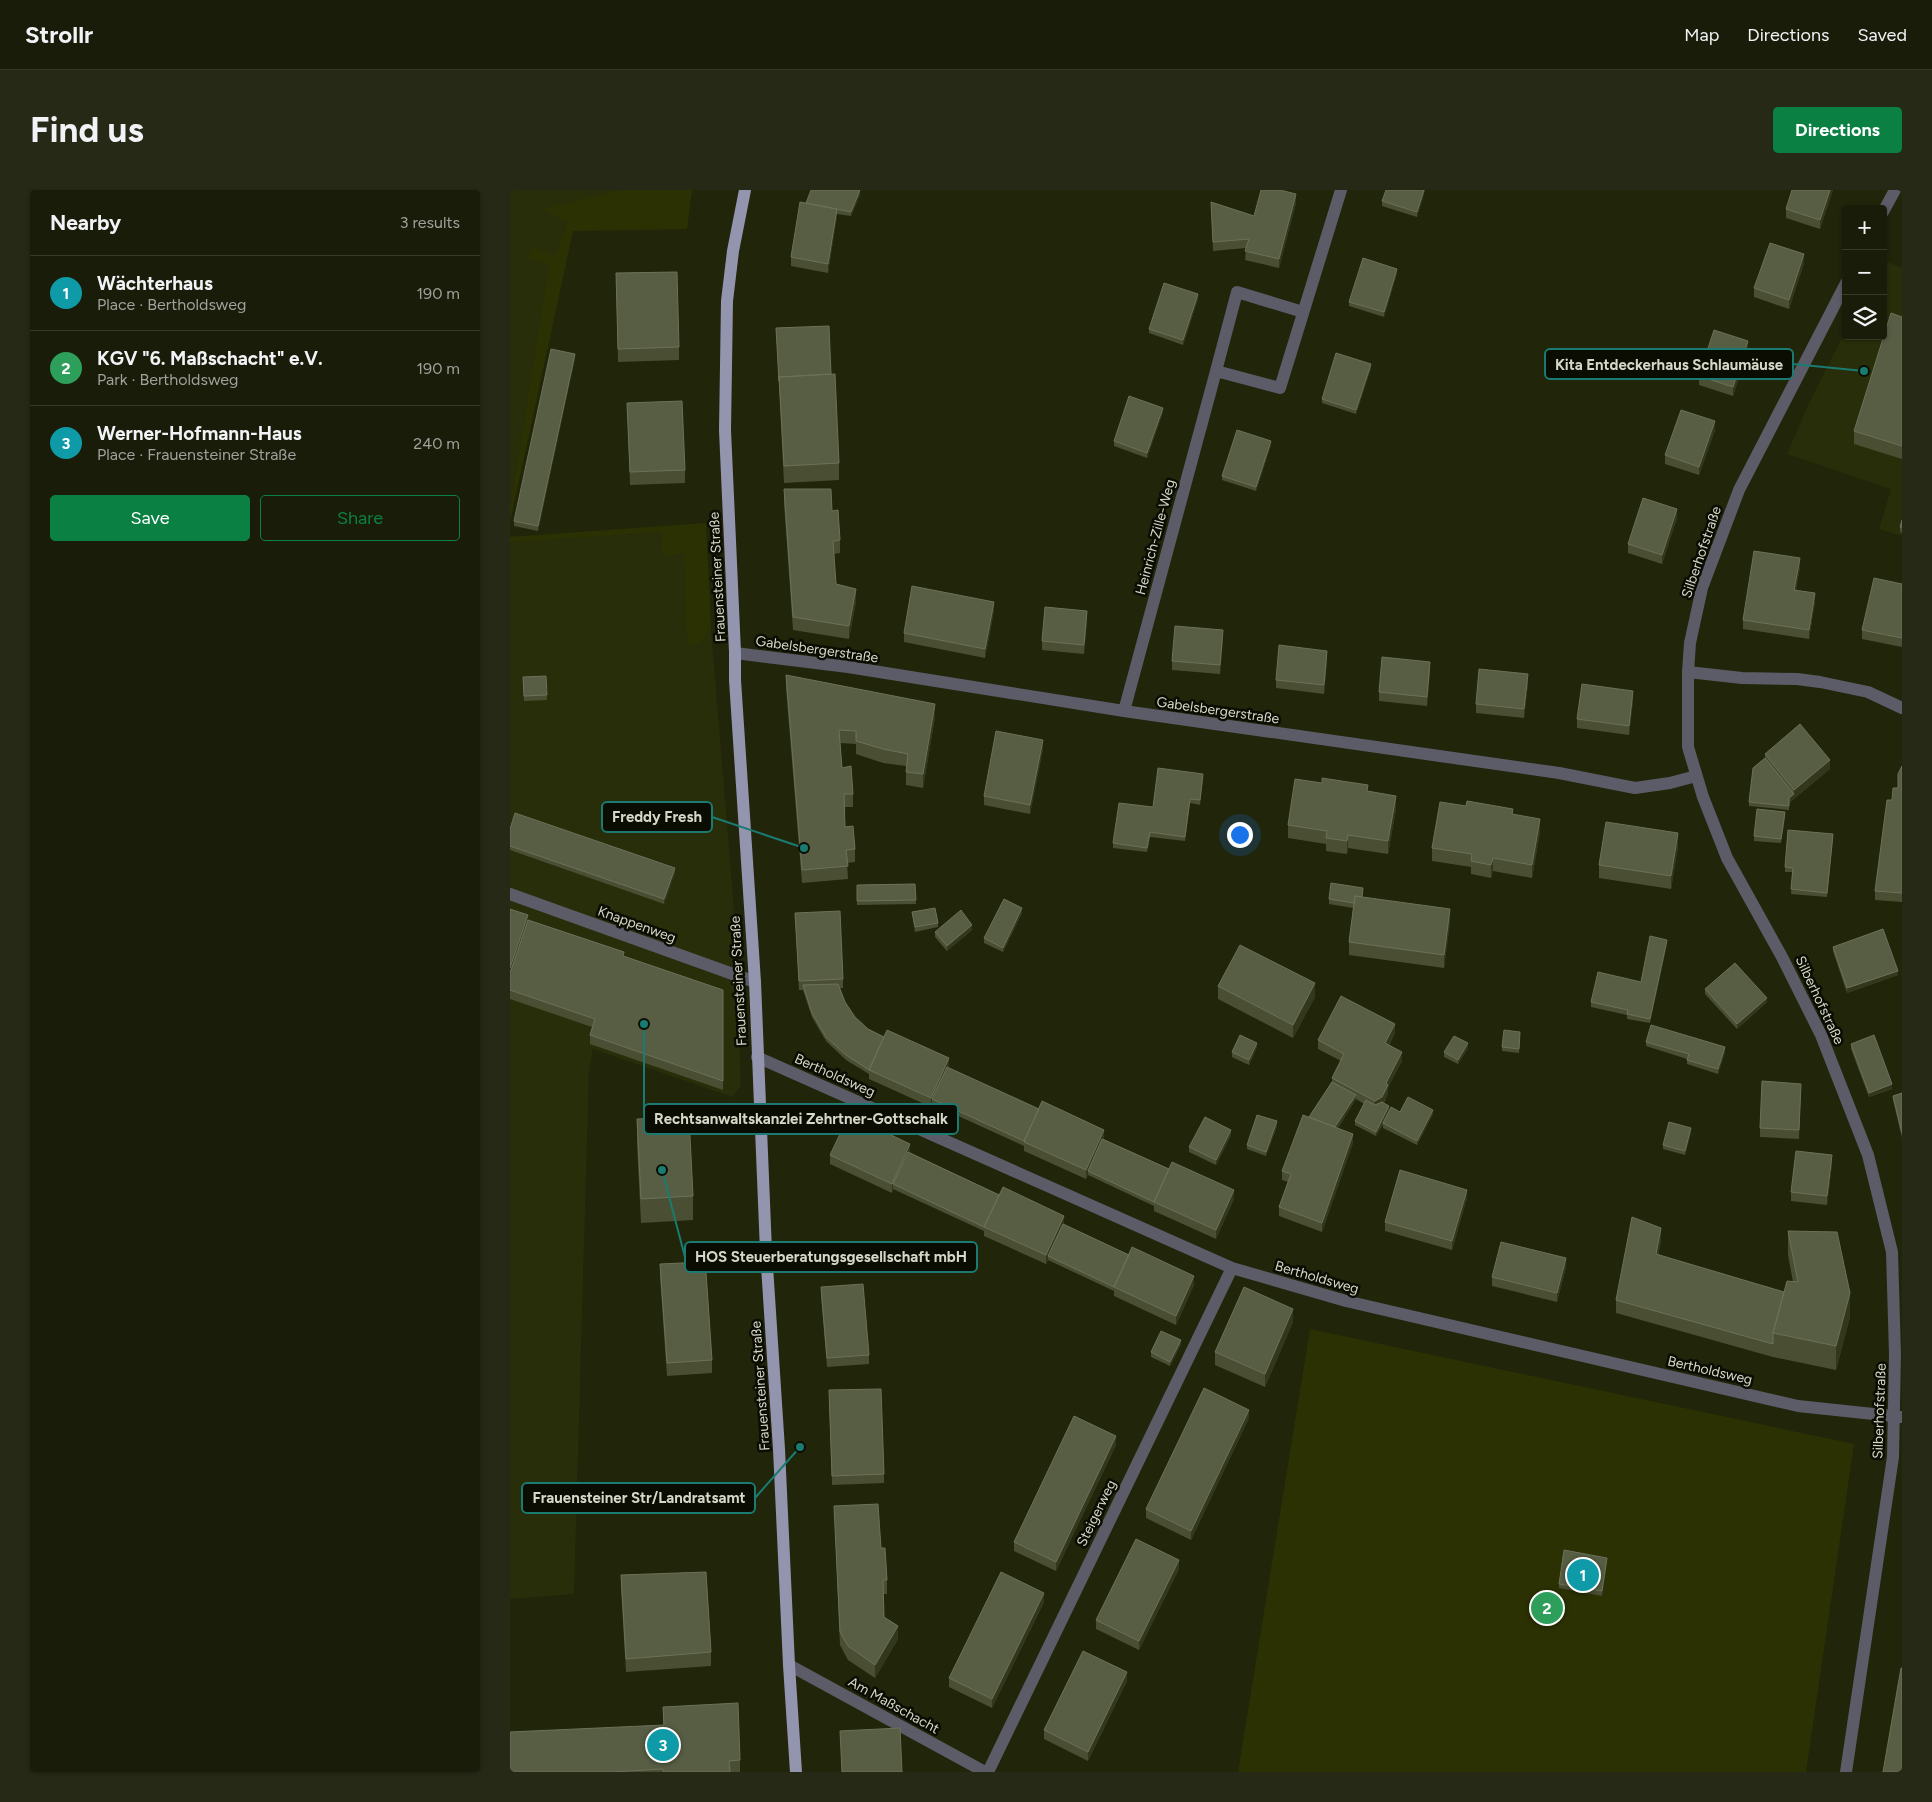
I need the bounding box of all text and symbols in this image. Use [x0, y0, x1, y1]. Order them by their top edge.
text: Strollr [25, 20, 93, 49]
text: Map [1684, 24, 1719, 46]
text: Directions [1747, 24, 1829, 46]
text: Saved [1857, 24, 1907, 46]
button: Directions [1773, 107, 1902, 153]
text: Find us [30, 109, 144, 151]
map controls [1842, 205, 1887, 340]
button: + [1842, 205, 1887, 250]
text: Nearby [50, 210, 121, 235]
text: 3 results [400, 213, 460, 232]
button: − [1842, 250, 1887, 295]
text: Wächterhaus [97, 272, 213, 295]
text: 1 [63, 284, 69, 303]
text: 190 m [417, 284, 460, 303]
text: Place · Bertholdsweg [97, 295, 246, 314]
button: layers [1842, 295, 1887, 340]
text: KGV "6. Maßschacht" e.V. [97, 347, 323, 370]
callout: Kita Entdeckerhaus Schlaumäuse [1545, 349, 1793, 379]
text: Kita Entdeckerhaus Schlaumäuse [1555, 356, 1784, 374]
text: 2 [61, 359, 71, 378]
text: 190 m [417, 359, 460, 378]
text: Park · Bertholdsweg [97, 370, 238, 389]
text: Werner-Hofmann-Haus [97, 422, 302, 445]
text: 3 [62, 434, 70, 453]
text: 240 m [413, 434, 460, 453]
text: Place · Frauensteiner Straße [97, 445, 296, 464]
street label: Heinrich-Zille-Weg [1132, 477, 1179, 597]
button: Save [50, 495, 250, 541]
button: Share [260, 495, 460, 541]
street label: Silberhofstraße [1678, 504, 1725, 600]
street label: Frauensteiner Straße [706, 511, 729, 642]
street label: Gabelsbergerstraße [755, 632, 880, 667]
street label: Gabelsbergerstraße [1156, 693, 1281, 728]
callout: Freddy Fresh [602, 802, 712, 832]
text: Freddy Fresh [612, 808, 702, 826]
your location [1227, 822, 1253, 848]
street label: Knappenweg [595, 902, 678, 946]
street label: Frauensteiner Straße [727, 915, 750, 1046]
street label: Silberhofstraße [1792, 953, 1848, 1048]
street label: Bertholdsweg [792, 1050, 878, 1101]
callout: Rechtsanwaltskanzlei Zehrtner-Gottschalk [644, 1104, 958, 1134]
text: Rechtsanwaltskanzlei Zehrtner-Gottschalk [654, 1110, 948, 1128]
callout: HOS Steuerberatungsgesellschaft mbH [685, 1242, 977, 1272]
text: HOS Steuerberatungsgesellschaft mbH [695, 1248, 967, 1266]
street label: Bertholdsweg [1273, 1257, 1361, 1298]
street label: Frauensteiner Straße [747, 1320, 774, 1452]
street label: Bertholdsweg [1666, 1352, 1754, 1389]
street label: Silberhofstraße [1869, 1362, 1890, 1459]
street label: Steigerweg [1073, 1477, 1120, 1549]
callout: Frauensteiner Str/Landratsamt [522, 1483, 755, 1513]
text: Frauensteiner Str/Landratsamt [532, 1489, 746, 1507]
pin: 1 [1567, 1556, 1599, 1594]
pin: 2 [1531, 1589, 1563, 1627]
street label: Am Maßschacht [845, 1673, 942, 1737]
pin: 3 [647, 1726, 679, 1764]

